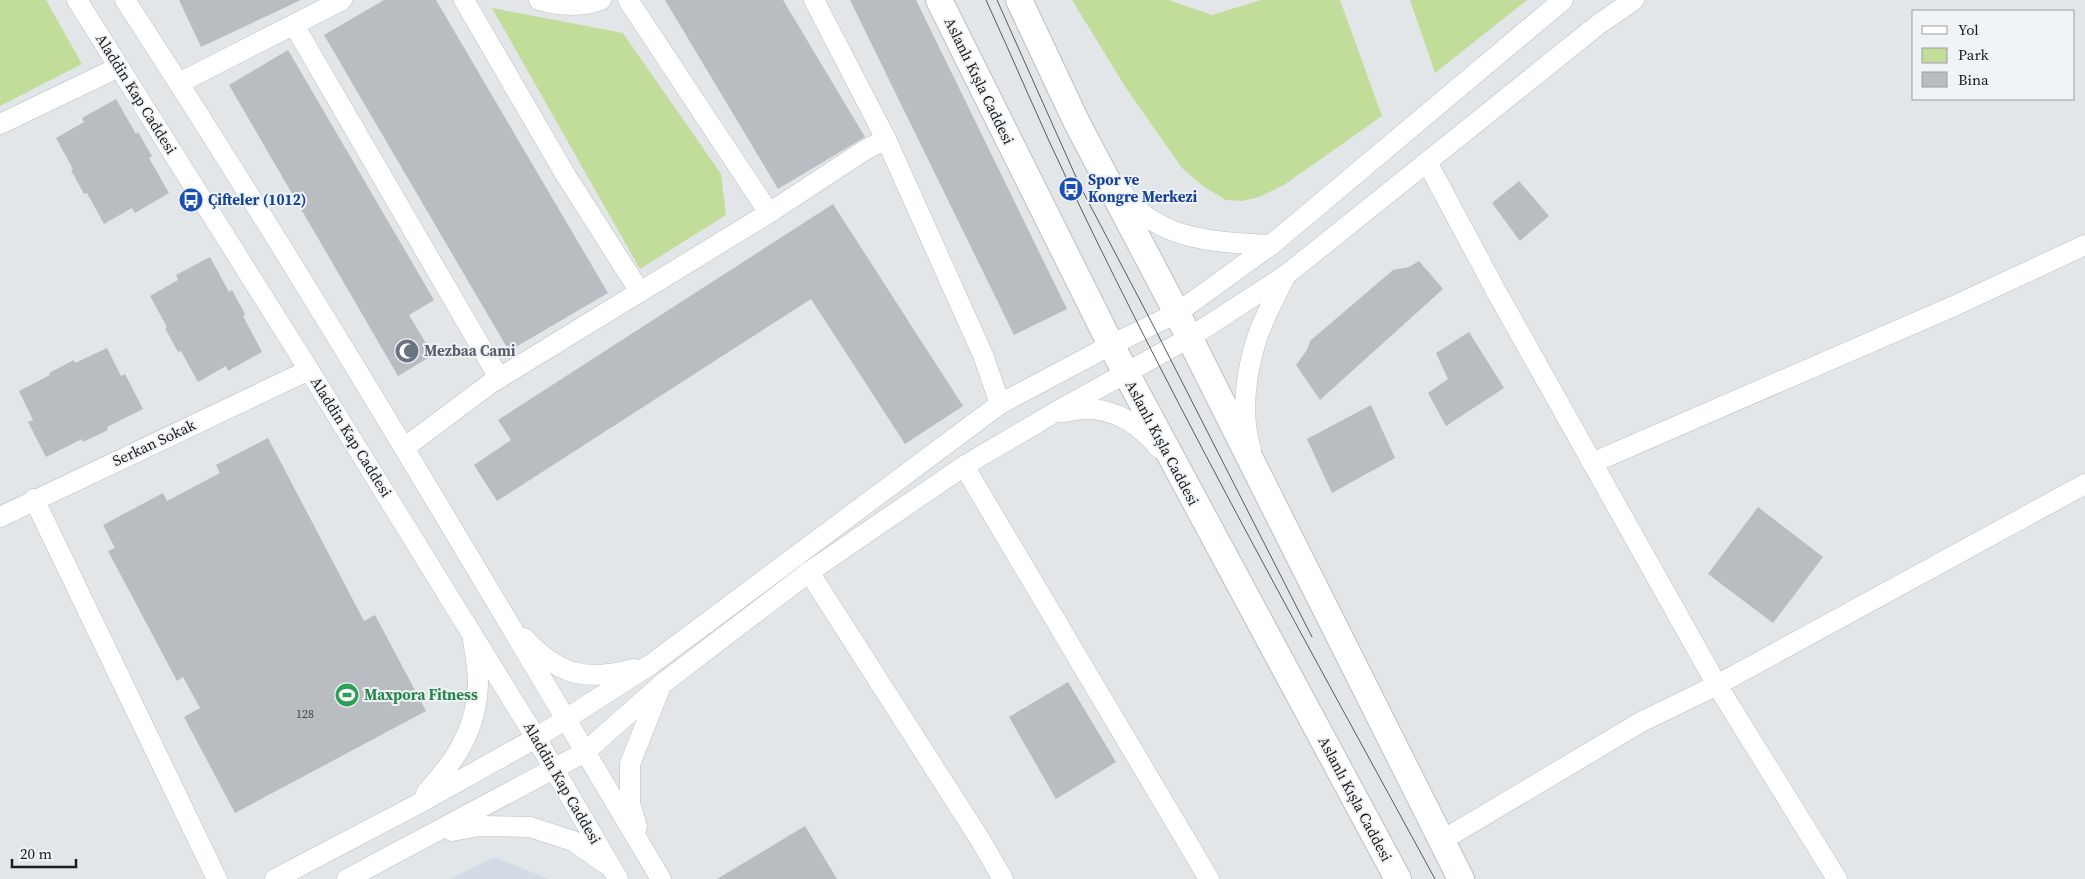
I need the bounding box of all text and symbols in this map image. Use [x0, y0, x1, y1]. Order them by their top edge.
legend [1912, 10, 2075, 100]
street label: Aslanlı Kışla Caddesi [940, 14, 1019, 148]
text: Yol [1958, 19, 1979, 40]
street label: Aladdin Kap Caddesi [91, 30, 182, 158]
text: Park [1958, 44, 1990, 65]
text: Bina [1958, 69, 1989, 90]
place label: Spor ve Kongre Merkezi [1088, 169, 1198, 207]
bus stop icon: Spor ve Kongre Merkezi [1058, 176, 1084, 202]
bus stop icon: Çifteler (1012) [178, 187, 204, 213]
place label: Çifteler (1012) [208, 189, 306, 210]
mosque icon: Mezbaa Cami [394, 338, 420, 364]
place label: Mezbaa Cami [424, 340, 516, 361]
street label: Aladdin Kap Caddesi [306, 373, 397, 501]
street label: Aslanlı Kışla Caddesi [1121, 377, 1204, 509]
street label: Serkan Sokak [109, 414, 200, 471]
sports icon: Maxpora Fitness [334, 682, 360, 708]
place label: Maxpora Fitness [364, 684, 478, 705]
house number: 128 [296, 706, 314, 722]
street label: Aladdin Kap Caddesi [519, 718, 606, 848]
street label: Aslanlı Kışla Caddesi [1314, 733, 1397, 865]
scale bar [12, 836, 76, 868]
text: 20 m [20, 843, 52, 864]

